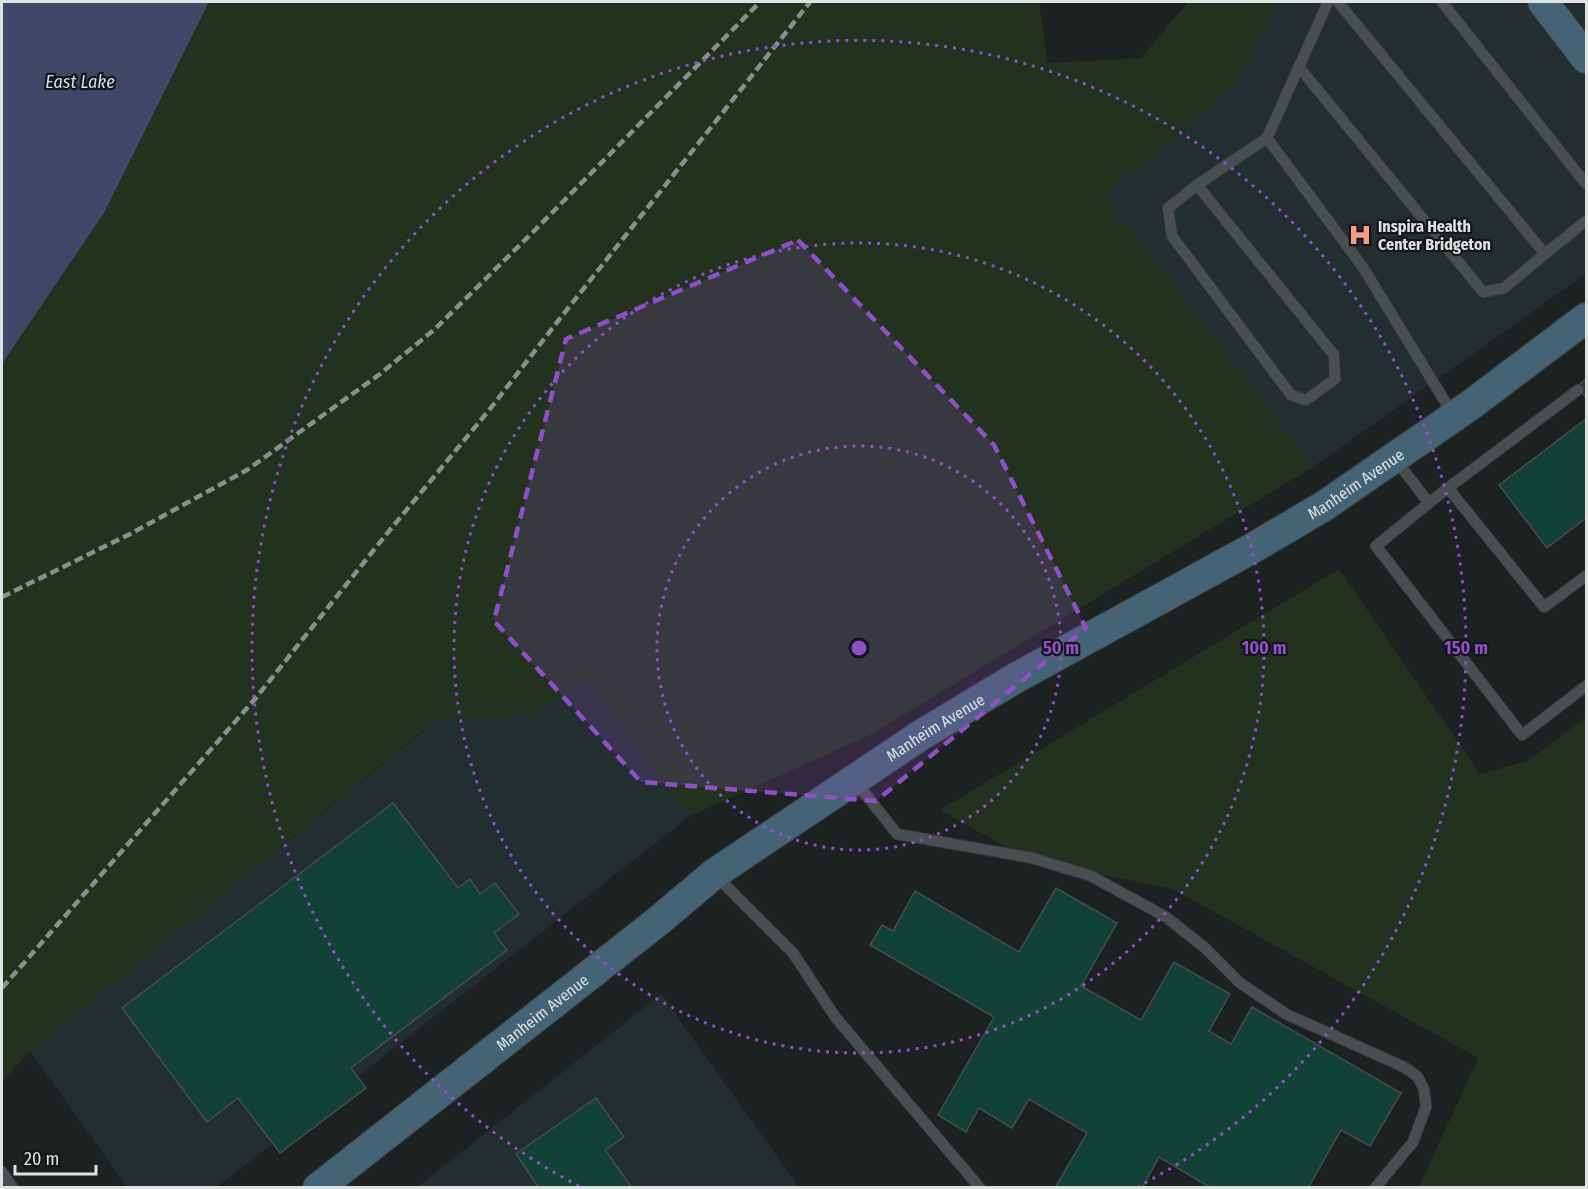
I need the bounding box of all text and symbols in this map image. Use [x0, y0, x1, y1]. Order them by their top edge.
water label: East Lake [45, 71, 115, 93]
place label: Inspira Health Center Bridgeton [1378, 217, 1491, 254]
hospital icon: Inspira Health Center Bridgeton [1347, 222, 1373, 248]
street label: Manheim Avenue [1304, 445, 1408, 523]
text: 50 m [1043, 637, 1079, 659]
text: 100 m [1242, 637, 1286, 659]
text: 150 m [1444, 637, 1488, 659]
centre of rings [849, 638, 869, 658]
street label: Manheim Avenue [883, 690, 988, 766]
street label: Manheim Avenue [493, 970, 593, 1055]
scale bar [15, 1138, 96, 1176]
text: 20 m [24, 1148, 59, 1170]

